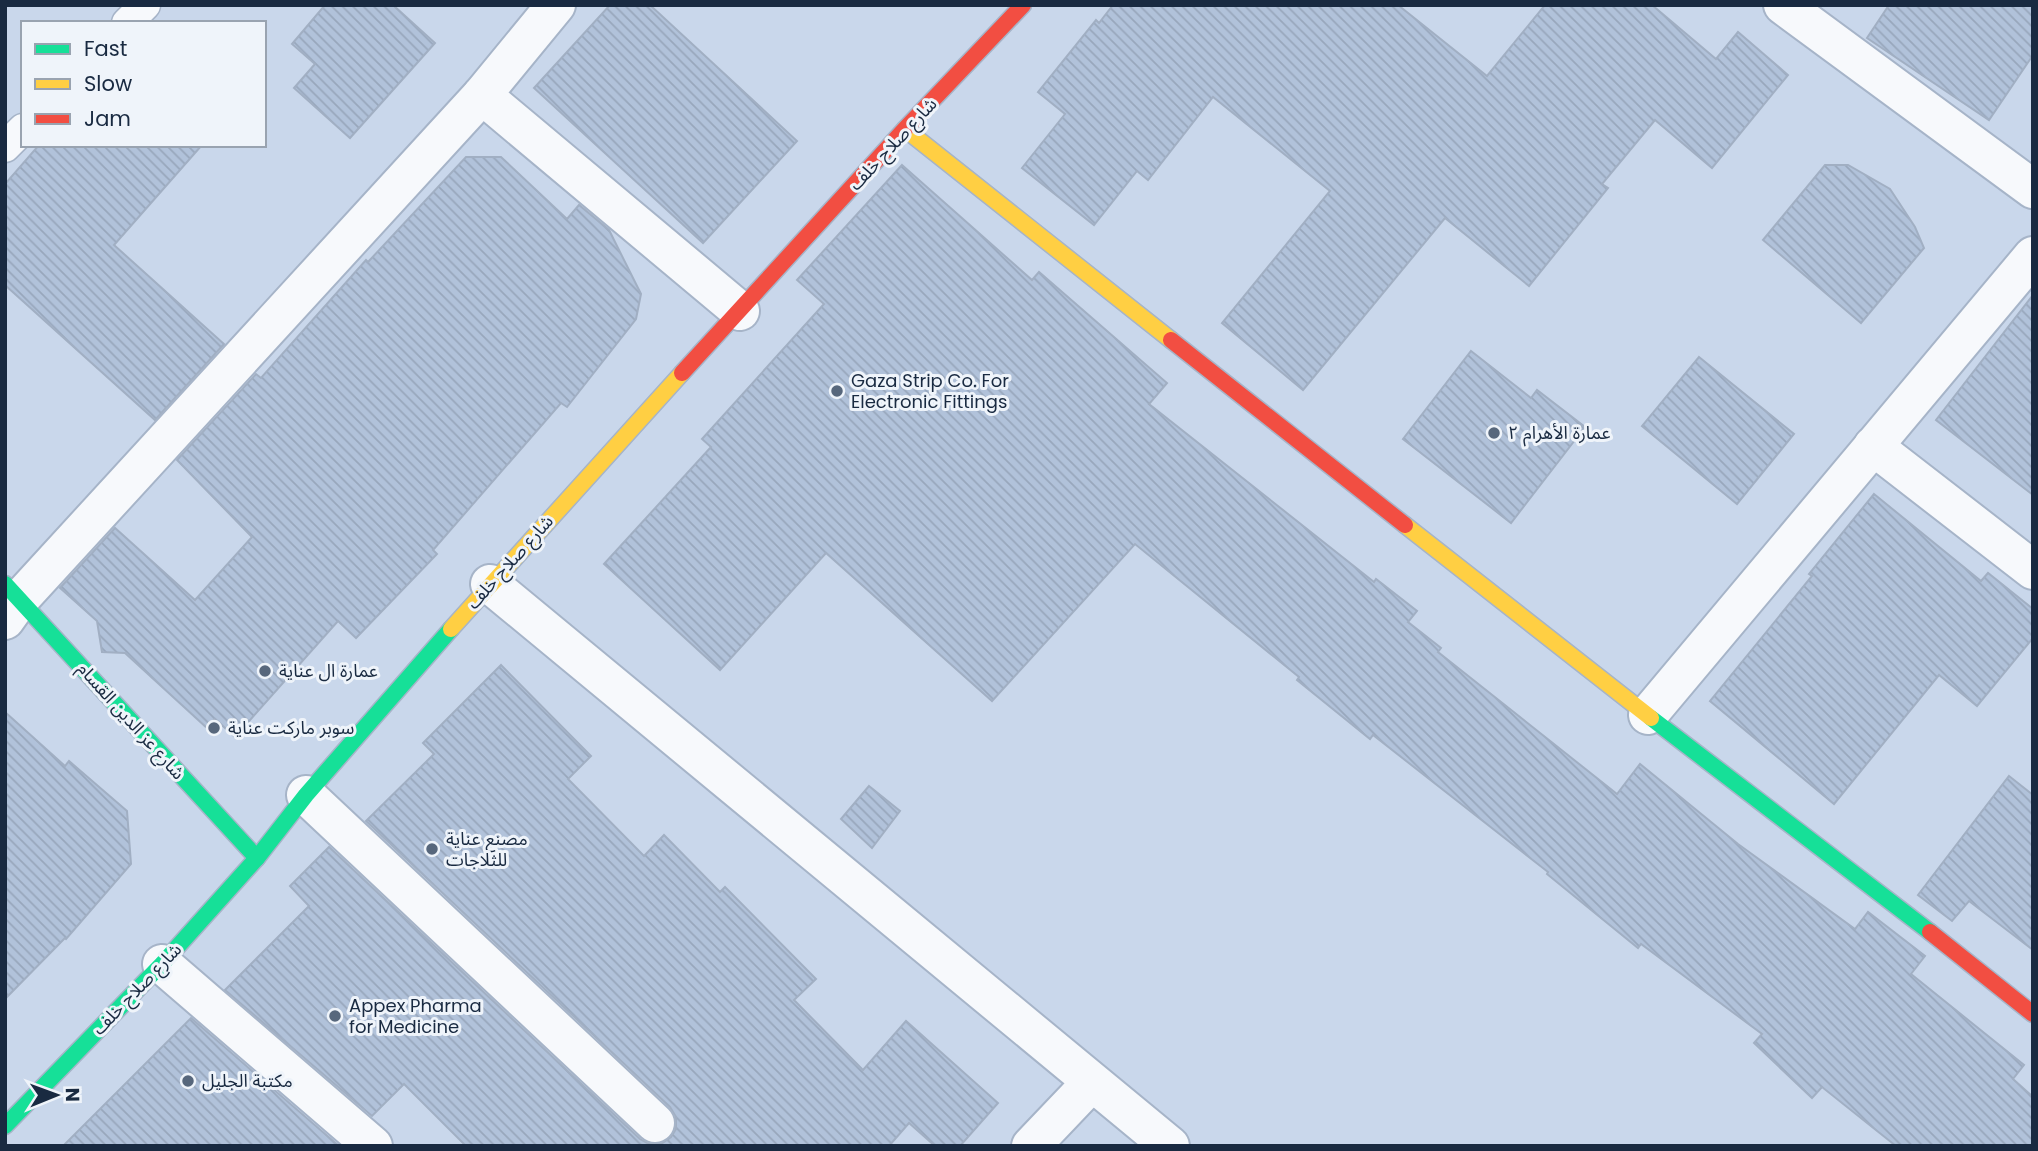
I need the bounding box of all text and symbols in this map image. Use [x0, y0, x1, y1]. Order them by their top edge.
legend [21, 21, 266, 147]
text: Fast [84, 34, 127, 63]
text: Slow [84, 69, 132, 98]
street label: شارع صلاح خلف [843, 92, 944, 197]
text: Jam [84, 104, 131, 133]
place label: Gaza Strip Co. For Electronic Fittings [851, 368, 1009, 414]
marker: Gaza Strip Co. For Electronic Fittings [829, 383, 845, 399]
place label: عمارة الأهرام ٢ [1508, 420, 1611, 447]
marker: عمارة الأهرام ٢ [1486, 425, 1502, 441]
street label: شارع صلاح خلف [461, 509, 560, 616]
street label: شارع عز الدين القسام [70, 657, 191, 786]
place label: عمارة ال عناية [279, 658, 378, 683]
marker: عمارة ال عناية [257, 663, 273, 679]
place label: سوبر ماركت عناية [228, 715, 354, 740]
marker: سوبر ماركت عناية [206, 720, 222, 736]
place label: مصنع عناية للثلاجات [446, 826, 528, 872]
marker: مصنع عناية للثلاجات [424, 841, 440, 857]
street label: شارع صلاح خلف [86, 937, 188, 1042]
place label: Appex Pharma for Medicine [349, 993, 482, 1039]
marker: Appex Pharma for Medicine [327, 1008, 343, 1024]
north arrow [21, 1060, 91, 1130]
place label: مكتبة الجليل [202, 1068, 293, 1093]
marker: مكتبة الجليل [180, 1073, 196, 1089]
text: N [59, 1087, 86, 1102]

